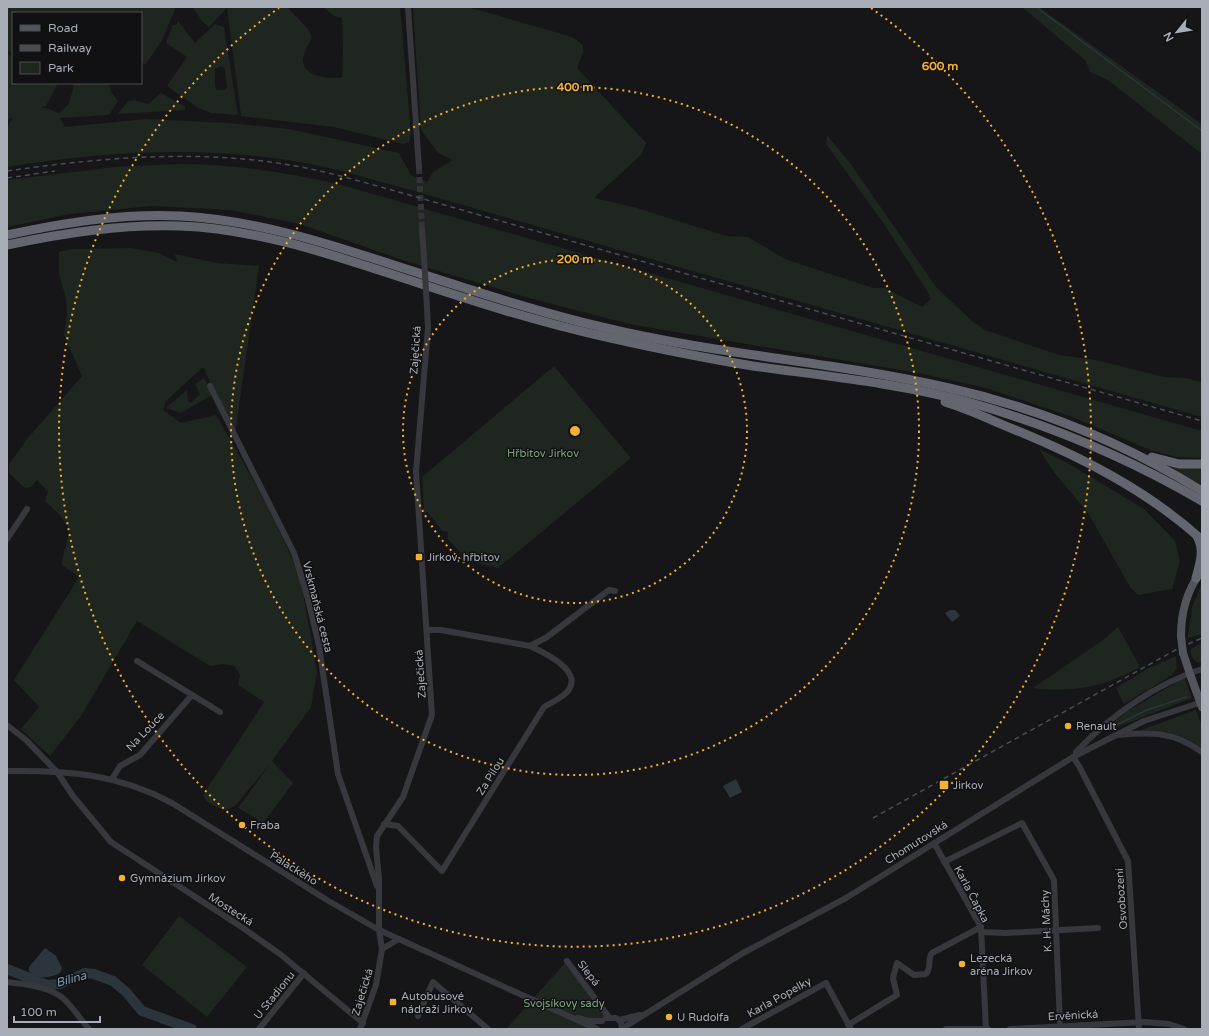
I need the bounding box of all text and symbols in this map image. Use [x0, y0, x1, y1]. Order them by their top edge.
legend [12, 12, 142, 84]
north arrow [1157, 12, 1197, 52]
text: Road [48, 21, 78, 35]
text: N [1161, 30, 1177, 44]
text: Railway [48, 41, 92, 55]
text: 600 m [922, 59, 958, 73]
text: Park [48, 61, 74, 75]
text: 400 m [557, 80, 593, 94]
text: 200 m [557, 252, 593, 266]
street label: Zaječická [407, 325, 424, 375]
centre of rings [568, 424, 582, 438]
park label: Hřbitov Jirkov [507, 447, 579, 460]
place label: Jirkov, hřbitov [427, 551, 500, 564]
marker: Jirkov, hřbitov [414, 552, 424, 562]
street label: Vrskmaňská cesta [300, 560, 335, 654]
street label: Zaječická [412, 649, 429, 699]
street label: Na Louce [123, 709, 167, 754]
place label: Renault [1076, 720, 1117, 733]
marker: Renault [1063, 721, 1073, 731]
street label: Za Pilou [474, 755, 507, 798]
marker: Jirkov [938, 779, 950, 791]
place label: Jirkov [953, 779, 984, 792]
street label: Chomutovská [882, 818, 950, 867]
place label: Fraba [250, 819, 280, 832]
marker: Fraba [237, 820, 247, 830]
street label: Palackého [268, 849, 320, 888]
street label: Karla Čapka [951, 863, 993, 925]
street label: Osvobození [1113, 868, 1130, 930]
place label: Gymnázium Jirkov [130, 872, 226, 885]
marker: Gymnázium Jirkov [117, 873, 127, 883]
street label: K. H. Máchy [1038, 889, 1055, 952]
street label: Mostecká [206, 890, 256, 929]
place label: Lezecká aréna Jirkov [970, 952, 1033, 978]
street label: Slepá [575, 958, 603, 989]
marker: Lezecká aréna Jirkov [957, 959, 967, 969]
street label: Zaječická [349, 967, 376, 1017]
water label: Bílina [54, 968, 88, 990]
street label: U Stadionu [251, 969, 298, 1022]
street label: Karla Popelky [745, 974, 814, 1020]
place label: Autobusové nádraží Jirkov [401, 990, 473, 1016]
marker: Autobusové nádraží Jirkov [388, 997, 398, 1007]
park label: Svojsíkovy sady [523, 997, 605, 1010]
scale bar [14, 998, 100, 1024]
text: 100 m [20, 1005, 57, 1019]
street label: Ervěnická [1047, 1008, 1099, 1023]
place label: U Rudolfa [677, 1011, 729, 1024]
marker: U Rudolfa [664, 1012, 674, 1022]

